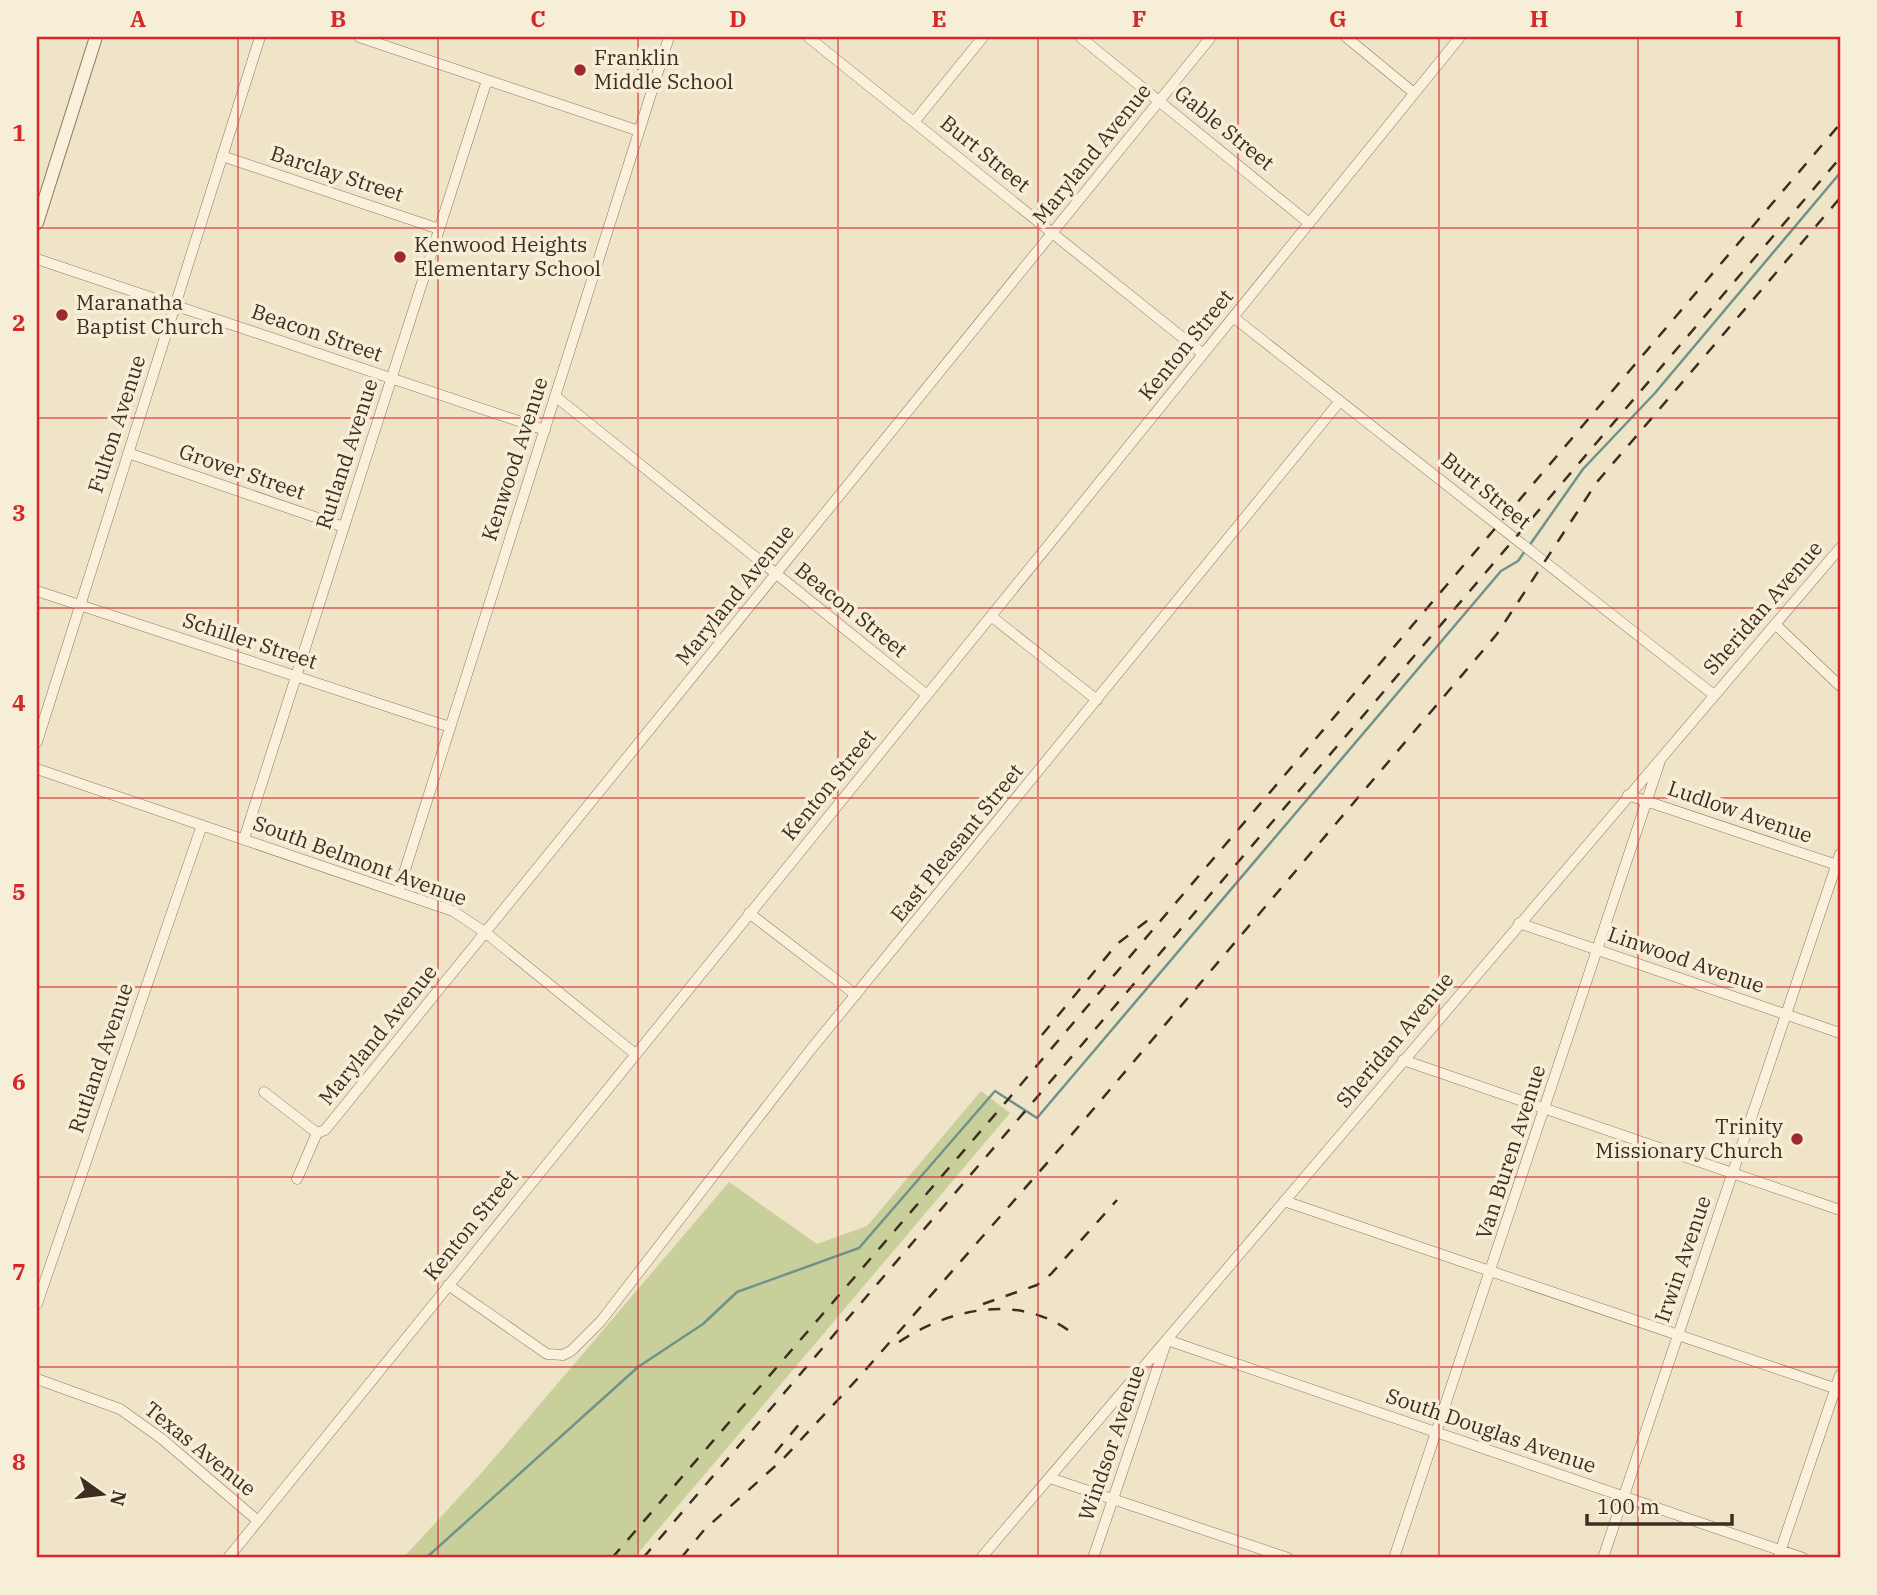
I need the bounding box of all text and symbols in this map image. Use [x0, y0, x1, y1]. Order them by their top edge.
text: A [130, 3, 146, 33]
text: B [330, 3, 346, 33]
text: C [530, 3, 546, 33]
text: D [729, 3, 747, 33]
text: E [931, 3, 947, 33]
text: F [1132, 3, 1146, 33]
text: G [1329, 3, 1347, 33]
text: H [1530, 3, 1548, 33]
text: I [1735, 3, 1743, 33]
place label: Franklin Middle School [594, 43, 733, 95]
marker: Franklin Middle School [572, 62, 588, 78]
street label: Maryland Avenue [1026, 77, 1157, 230]
street label: Gable Street [1169, 78, 1280, 176]
street label: Burt Street [935, 108, 1036, 198]
text: 1 [12, 117, 26, 147]
street label: Barclay Street [267, 138, 407, 208]
place label: Kenwood Heights Elementary School [414, 230, 601, 282]
marker: Kenwood Heights Elementary School [392, 249, 408, 265]
street label: Kenton Street [1132, 283, 1239, 406]
place label: Maranatha Baptist Church [76, 288, 224, 340]
street label: Beacon Street [248, 297, 387, 368]
text: 2 [12, 307, 26, 337]
marker: Maranatha Baptist Church [54, 307, 70, 323]
street label: Fulton Avenue [81, 351, 152, 496]
street label: Kenwood Avenue [474, 373, 554, 544]
street label: Rutland Avenue [308, 375, 384, 533]
street label: Grover Street [176, 436, 309, 506]
street label: Burt Street [1436, 445, 1537, 535]
text: 3 [12, 497, 26, 527]
street label: Maryland Avenue [669, 518, 800, 671]
street label: Sheridan Avenue [1696, 534, 1828, 680]
street label: Beacon Street [790, 555, 914, 663]
street label: Schiller Street [179, 605, 321, 675]
text: 4 [12, 687, 26, 717]
street label: Kenton Street [775, 723, 882, 846]
street label: East Pleasant Street [884, 757, 1029, 927]
street label: Ludlow Avenue [1664, 773, 1816, 849]
street label: South Belmont Avenue [250, 808, 471, 912]
text: 5 [12, 876, 26, 906]
street label: Linwood Avenue [1604, 919, 1768, 999]
street label: Maryland Avenue [312, 958, 443, 1111]
street label: Sheridan Avenue [1329, 966, 1459, 1113]
street label: Rutland Avenue [61, 979, 139, 1136]
street label: Van Buren Avenue [1469, 1061, 1551, 1242]
text: 6 [12, 1066, 26, 1096]
place label: Trinity Missionary Church [1595, 1112, 1784, 1164]
marker: Trinity Missionary Church [1789, 1131, 1805, 1147]
street label: Kenton Street [417, 1163, 524, 1286]
street label: Irwin Avenue [1647, 1192, 1717, 1326]
text: 7 [12, 1256, 26, 1286]
street label: Windsor Avenue [1071, 1361, 1151, 1524]
street label: South Douglas Avenue [1383, 1381, 1600, 1479]
street label: Texas Avenue [139, 1395, 262, 1502]
text: 8 [12, 1446, 26, 1476]
north arrow [66, 1458, 136, 1528]
scale bar [1587, 1483, 1732, 1527]
text: N [105, 1488, 132, 1508]
text: 100 m [1597, 1492, 1660, 1520]

